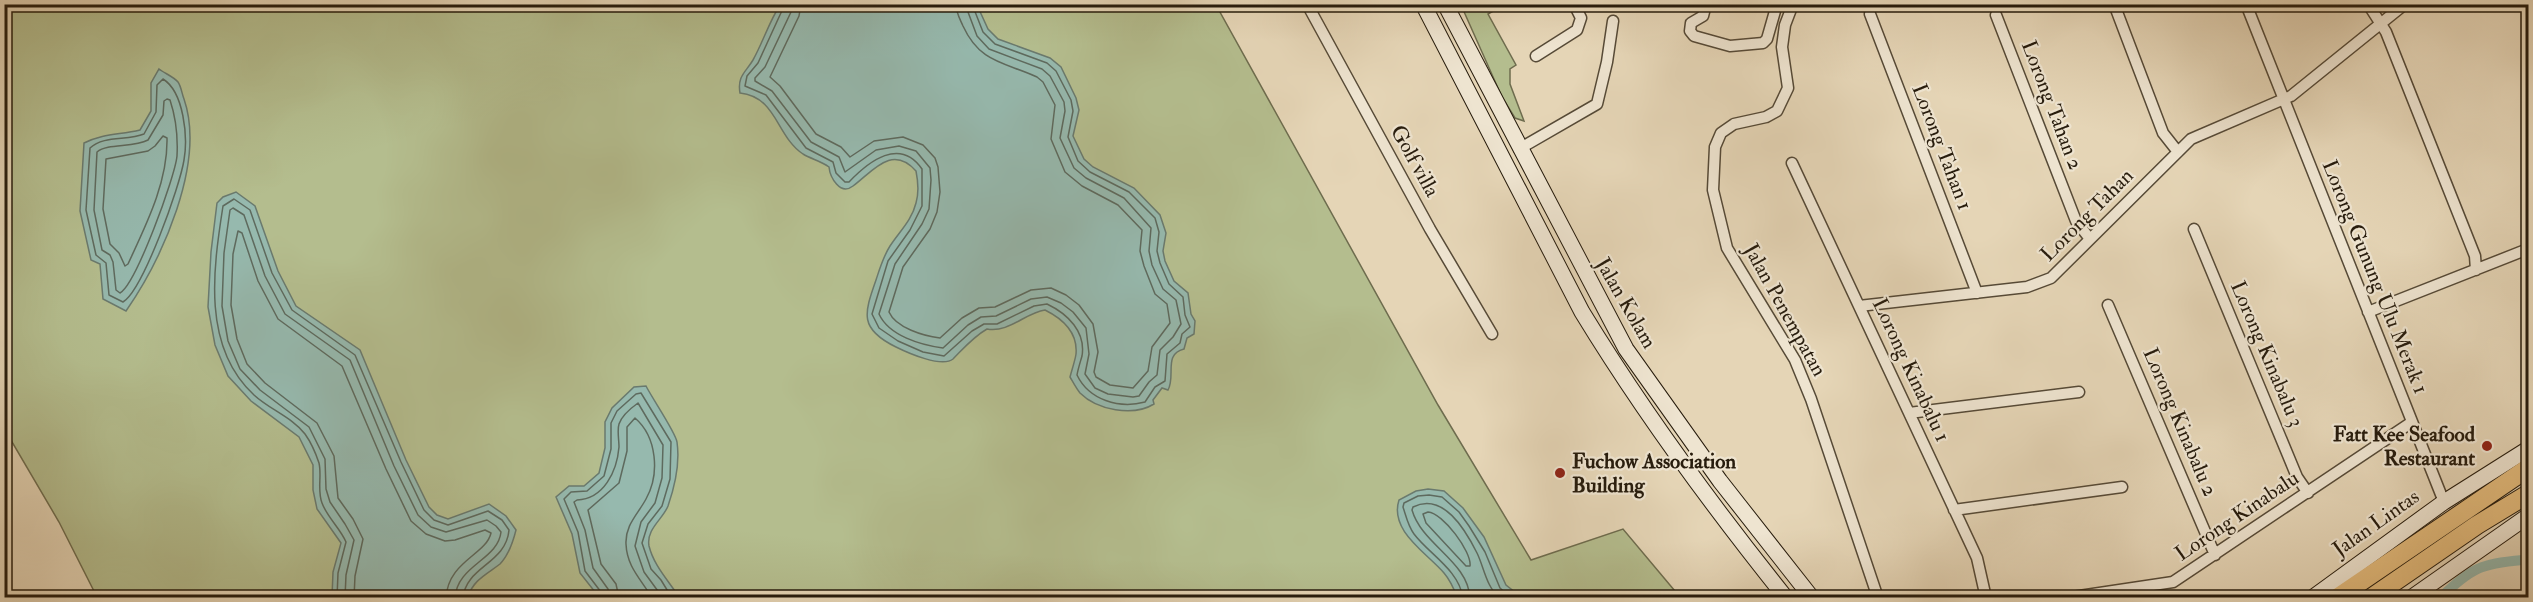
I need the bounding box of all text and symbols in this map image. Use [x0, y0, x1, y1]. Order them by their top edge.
street label: Lorong Tahan 2 [2015, 37, 2089, 173]
street label: Lorong Tahan 1 [1906, 80, 1978, 214]
street label: Golf villa [1384, 120, 1446, 202]
street label: Lorong Gunung Ulu Merak 1 [2316, 156, 2434, 398]
street label: Lorong Tahan [2035, 162, 2140, 267]
street label: Jalan Penempatan [1737, 238, 1833, 381]
street label: Jalan Kolam [1589, 252, 1663, 353]
street label: Lorong Kinabalu 3 [2224, 277, 2310, 431]
street label: Lorong Kinabalu 1 [1866, 294, 1956, 446]
street label: Lorong Kinabalu 2 [2137, 344, 2223, 500]
place label: Fatt Kee Seafood Restaurant [2333, 421, 2476, 472]
marker: Fatt Kee Seafood Restaurant [2480, 439, 2494, 453]
place label: Fuchow Association Building [1572, 448, 1736, 499]
street label: Lorong Kinabalu [2170, 465, 2304, 567]
marker: Fuchow Association Building [1553, 466, 1567, 480]
street label: Jalan Lintas [2326, 483, 2425, 563]

